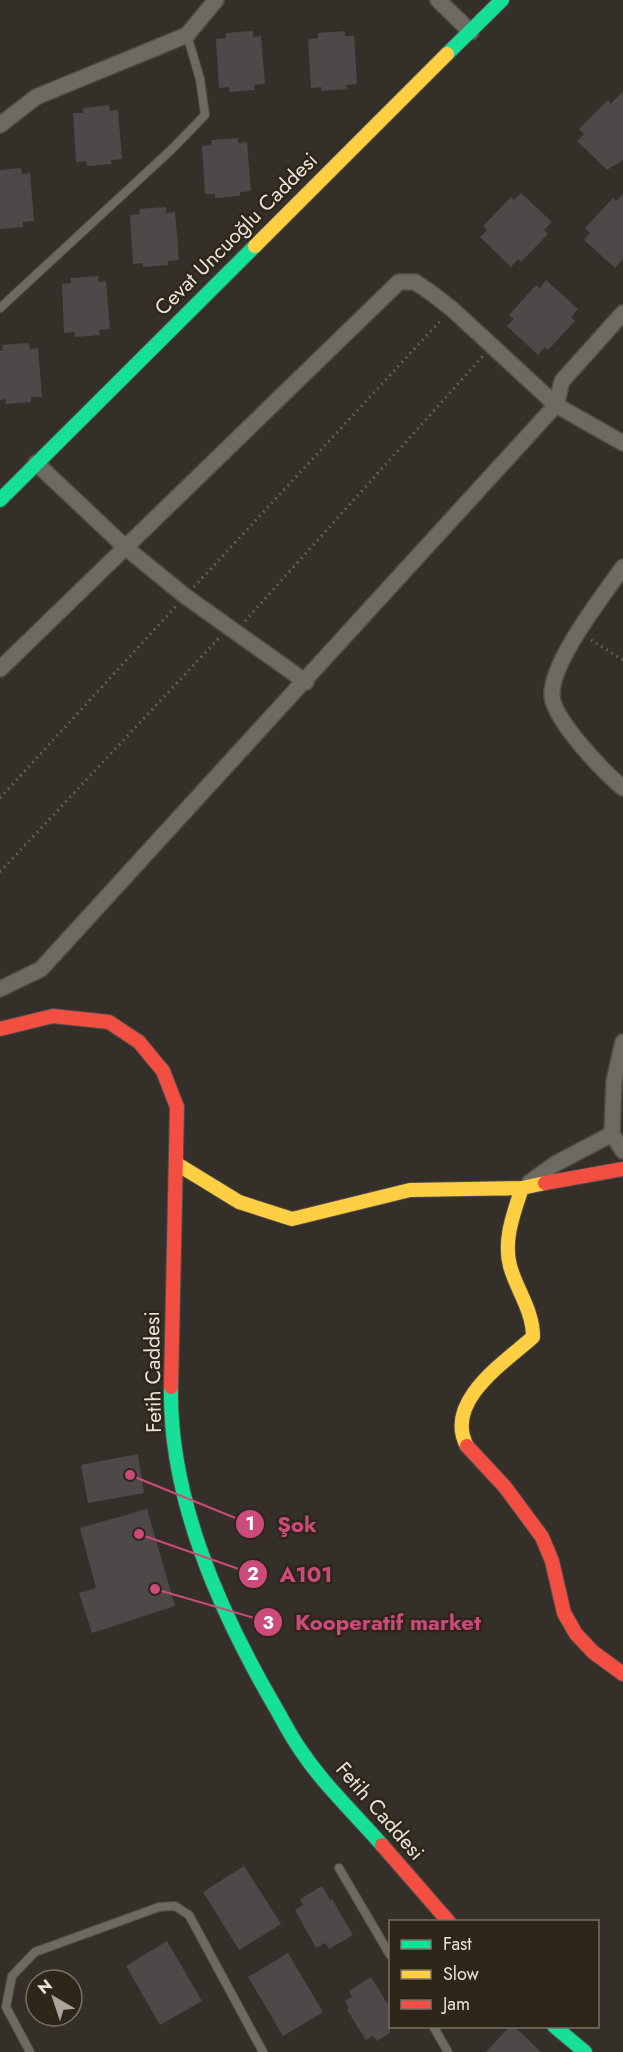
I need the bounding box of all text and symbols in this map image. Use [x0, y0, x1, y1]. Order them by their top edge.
street label: Cevat Uncuoğlu Caddesi [148, 146, 324, 322]
street label: Fetih Caddesi [137, 1311, 169, 1433]
callout: Şok [235, 1504, 329, 1544]
text: Şok [277, 1508, 317, 1540]
text: 1 [245, 1511, 255, 1537]
callout: A101 [238, 1554, 345, 1594]
text: A101 [278, 1558, 333, 1590]
text: 2 [247, 1561, 259, 1587]
callout: Kooperatif market [253, 1602, 492, 1642]
text: Kooperatif market [295, 1606, 481, 1638]
text: 3 [262, 1610, 274, 1636]
street label: Fetih Caddesi [329, 1755, 431, 1867]
legend [389, 1920, 599, 2028]
text: Fast [443, 1931, 472, 1957]
text: Slow [443, 1961, 480, 1987]
north arrow [24, 1968, 84, 2028]
text: N [33, 1974, 57, 2000]
text: Jam [441, 1991, 470, 2017]

